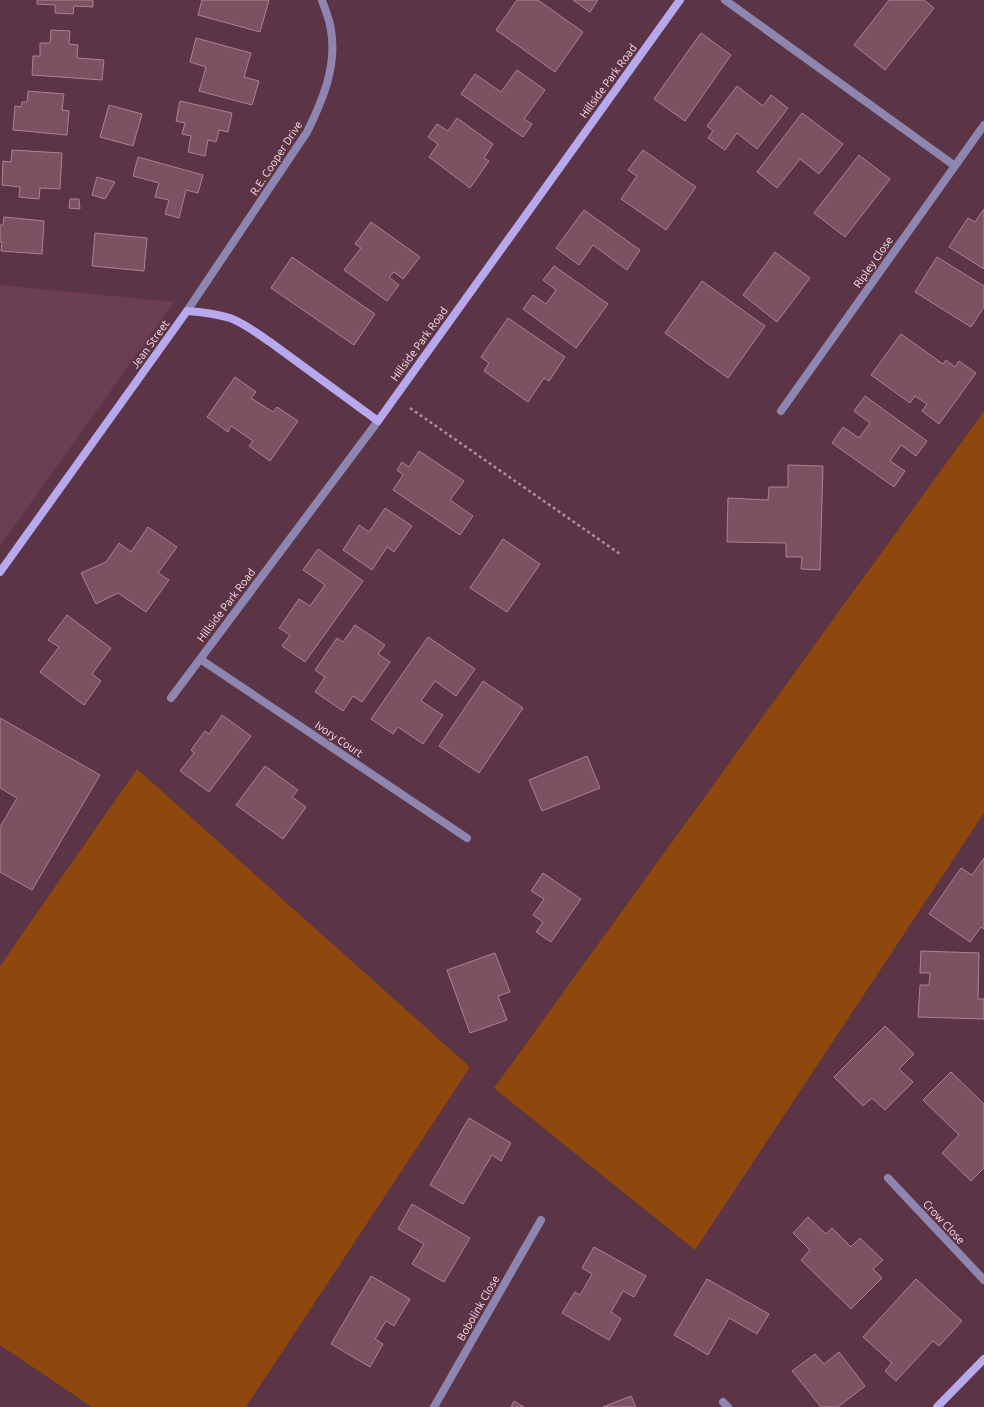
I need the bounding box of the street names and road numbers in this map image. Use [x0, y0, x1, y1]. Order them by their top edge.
street label: Hillside Park Road [577, 42, 639, 120]
street label: R.E. Cooper Drive [248, 119, 304, 197]
street label: Ripley Close [851, 234, 895, 290]
street label: Hillside Park Road [388, 305, 450, 383]
street label: Jean Street [128, 317, 172, 370]
street label: Hillside Park Road [195, 566, 257, 644]
street label: Ivory Court [313, 719, 366, 760]
street label: Crow Close [921, 1198, 967, 1246]
street label: Bobolink Close [455, 1273, 501, 1343]

